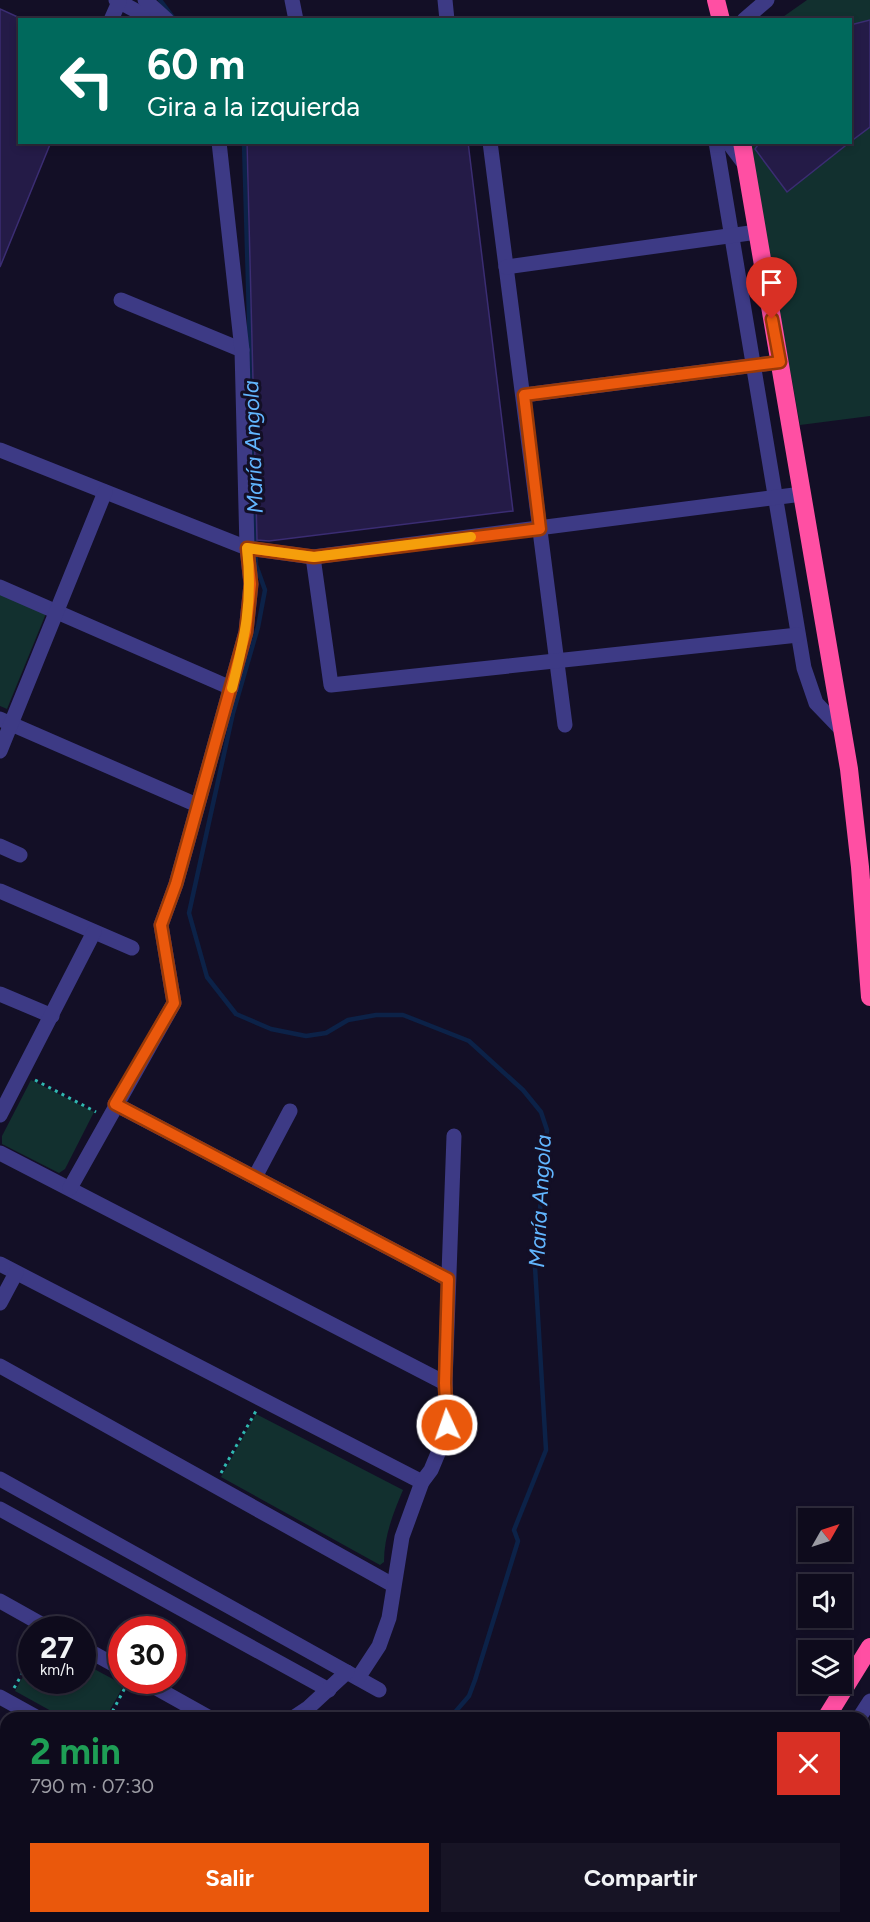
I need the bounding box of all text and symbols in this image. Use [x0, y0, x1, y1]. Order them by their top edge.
text: 60 m [147, 39, 245, 90]
icon: left [48, 42, 126, 120]
text: Gira a la izquierda [147, 90, 360, 123]
pin [746, 257, 797, 319]
icon: arrive [755, 266, 788, 299]
water label: María Angola [237, 380, 269, 514]
water label: María Angola [523, 1134, 557, 1268]
position arrow [415, 1393, 479, 1457]
north arrow [798, 1508, 852, 1562]
map controls [798, 1508, 852, 1694]
button: sound [798, 1574, 852, 1628]
speed limit sign: 30 [108, 1616, 186, 1694]
text: 27 [40, 1629, 74, 1666]
button: layers [798, 1640, 852, 1694]
text: km/h [40, 1661, 74, 1679]
text: 2 min [30, 1730, 121, 1773]
button: close [777, 1732, 840, 1795]
text: 790 m · 07:30 [30, 1774, 154, 1798]
button: Salir [30, 1843, 429, 1912]
button: Compartir [441, 1843, 840, 1912]

